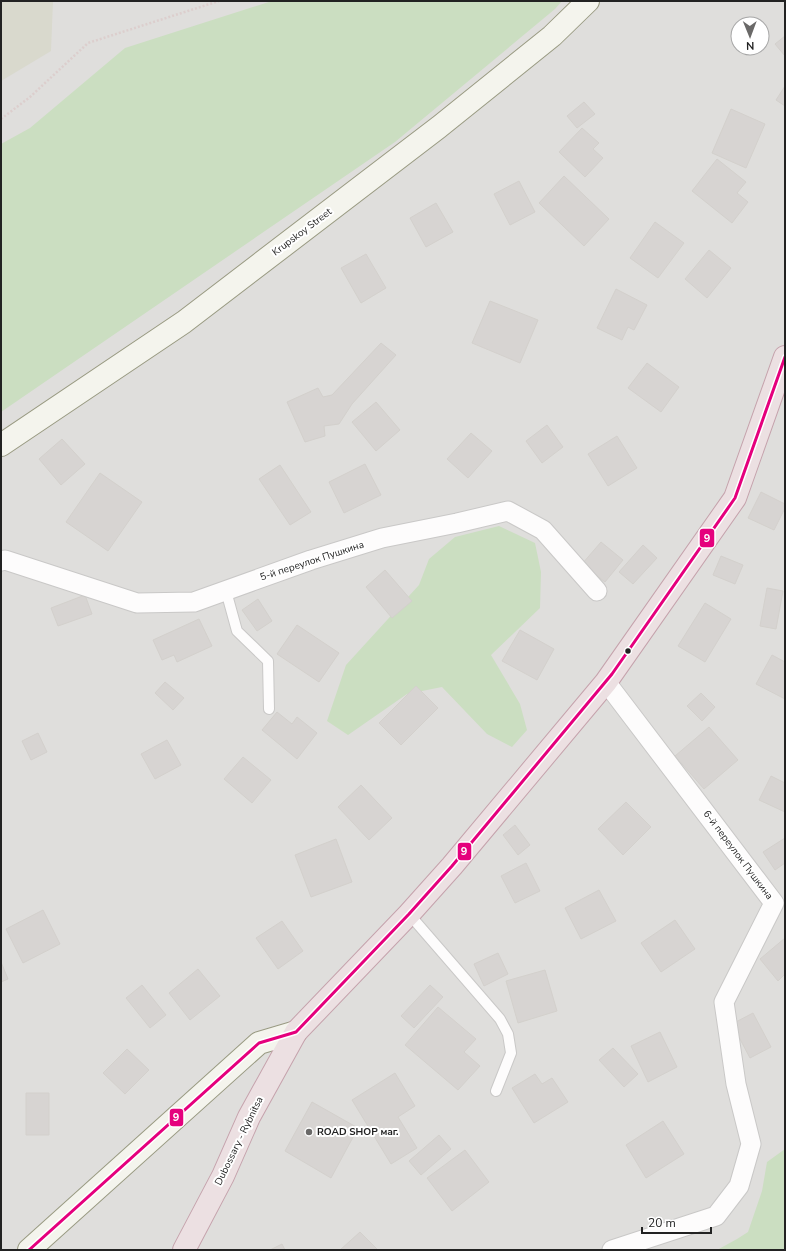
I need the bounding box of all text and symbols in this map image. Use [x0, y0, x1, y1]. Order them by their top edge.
north arrow [730, 16, 770, 56]
text: N [746, 38, 754, 53]
street label: Krupskoy Street [269, 205, 335, 259]
line badge: 9 [699, 528, 715, 548]
text: 9 [704, 531, 711, 546]
street label: 5-й переулок Пушкина [258, 538, 366, 584]
unlabelled marker [623, 646, 633, 656]
street label: 6-й переулок Пушкина [700, 807, 776, 903]
line badge: 9 [457, 842, 472, 861]
text: 9 [461, 844, 468, 859]
street label: Dubossary - Rybnitsa [211, 1094, 267, 1188]
line badge: 9 [169, 1108, 184, 1127]
text: 9 [173, 1110, 180, 1125]
place label: ROAD SHOP маг. [317, 1125, 399, 1139]
marker: ROAD SHOP маг. [304, 1127, 314, 1137]
scale bar [642, 1209, 711, 1235]
text: 20 m [648, 1215, 676, 1231]

